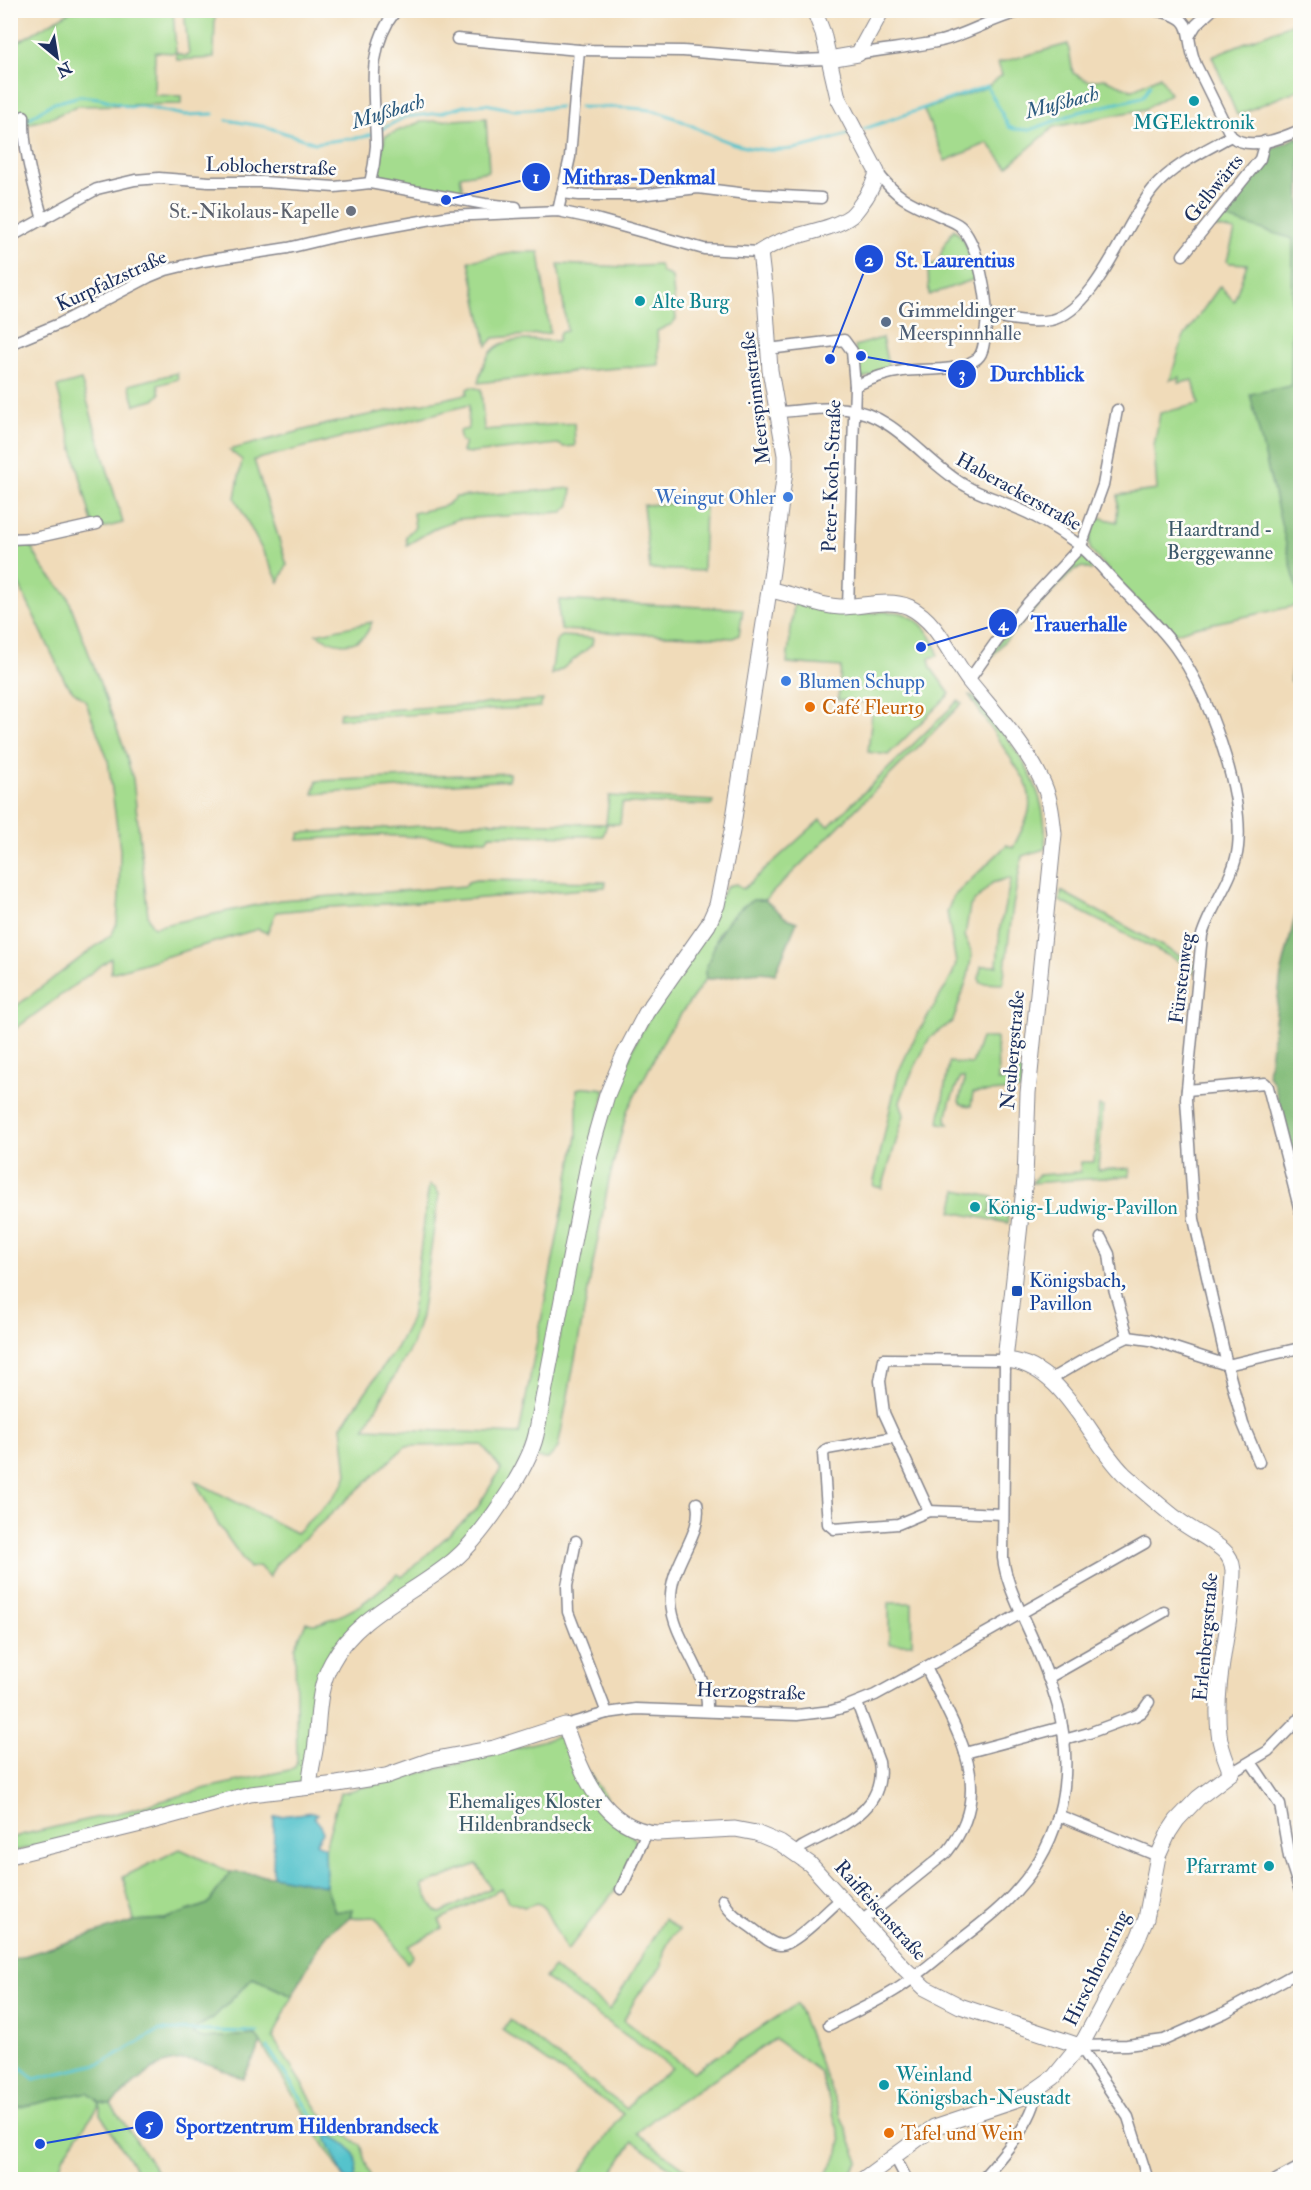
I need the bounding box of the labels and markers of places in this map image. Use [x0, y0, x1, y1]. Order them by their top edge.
marker: MGElektronik [1187, 94, 1201, 108]
place label: MGElektronik [1133, 110, 1255, 135]
callout: Mithras-Denkmal [521, 157, 728, 196]
place label: St.-Nikolaus-Kapelle [169, 199, 339, 225]
marker: St.-Nikolaus-Kapelle [344, 204, 358, 218]
callout: St. Laurentius [854, 240, 1027, 279]
place label: Alte Burg [651, 289, 731, 314]
marker: Alte Burg [633, 294, 647, 308]
place label: Gimmeldinger Meerspinnhalle [898, 298, 1021, 347]
marker: Gimmeldinger Meerspinnhalle [879, 315, 893, 329]
callout: Durchblick [947, 354, 1096, 393]
place label: Weingut Ohler [654, 485, 777, 510]
marker: Weingut Ohler [781, 490, 795, 504]
callout: Trauerhalle [988, 604, 1139, 643]
place label: Blumen Schupp [798, 669, 925, 695]
marker: Blumen Schupp [779, 674, 793, 688]
place label: Café Fleur19 [822, 695, 925, 720]
marker: Café Fleur19 [803, 700, 817, 714]
place label: König-Ludwig-Pavillon [987, 1195, 1178, 1220]
marker: König-Ludwig-Pavillon [968, 1200, 982, 1214]
place label: Königsbach, Pavillon [1029, 1268, 1126, 1316]
marker: Königsbach, Pavillon [1010, 1284, 1024, 1298]
place label: Pfarramt [1186, 1854, 1258, 1879]
marker: Pfarramt [1262, 1859, 1276, 1873]
place label: Weinland Königsbach-Neustadt [895, 2062, 1071, 2110]
marker: Weinland Königsbach-Neustadt [877, 2078, 891, 2092]
callout: Sportzentrum Hildenbrandseck [134, 2106, 451, 2145]
place label: Tafel und Wein [901, 2121, 1023, 2146]
marker: Tafel und Wein [882, 2126, 896, 2140]

